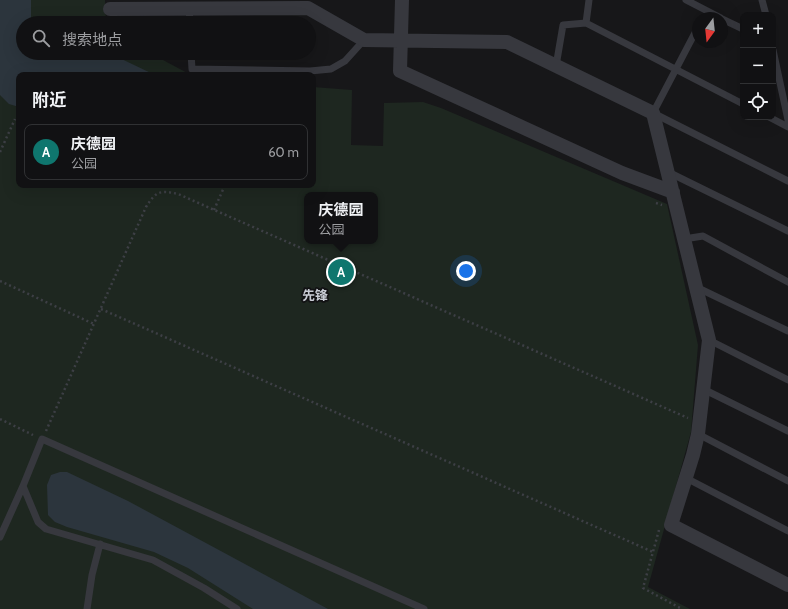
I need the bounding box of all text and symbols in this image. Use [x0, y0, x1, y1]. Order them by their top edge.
north arrow [692, 12, 728, 48]
map controls [740, 12, 776, 120]
button: + [740, 12, 776, 48]
search box [16, 16, 316, 60]
icon: search [30, 27, 52, 49]
text: 搜索地点 [62, 31, 122, 49]
button: − [740, 48, 776, 84]
button: locate [740, 84, 776, 120]
text: 附近 [32, 90, 66, 110]
text: 庆德园 [71, 135, 116, 153]
text: A [42, 144, 50, 160]
text: 60 m [268, 144, 299, 160]
text: 公园 [71, 155, 97, 171]
popup [304, 192, 378, 244]
text: 庆德园 [318, 201, 364, 219]
text: 公园 [318, 221, 345, 237]
pin: A [328, 257, 354, 287]
your location [456, 261, 476, 281]
district label: 先锋 [302, 287, 328, 303]

